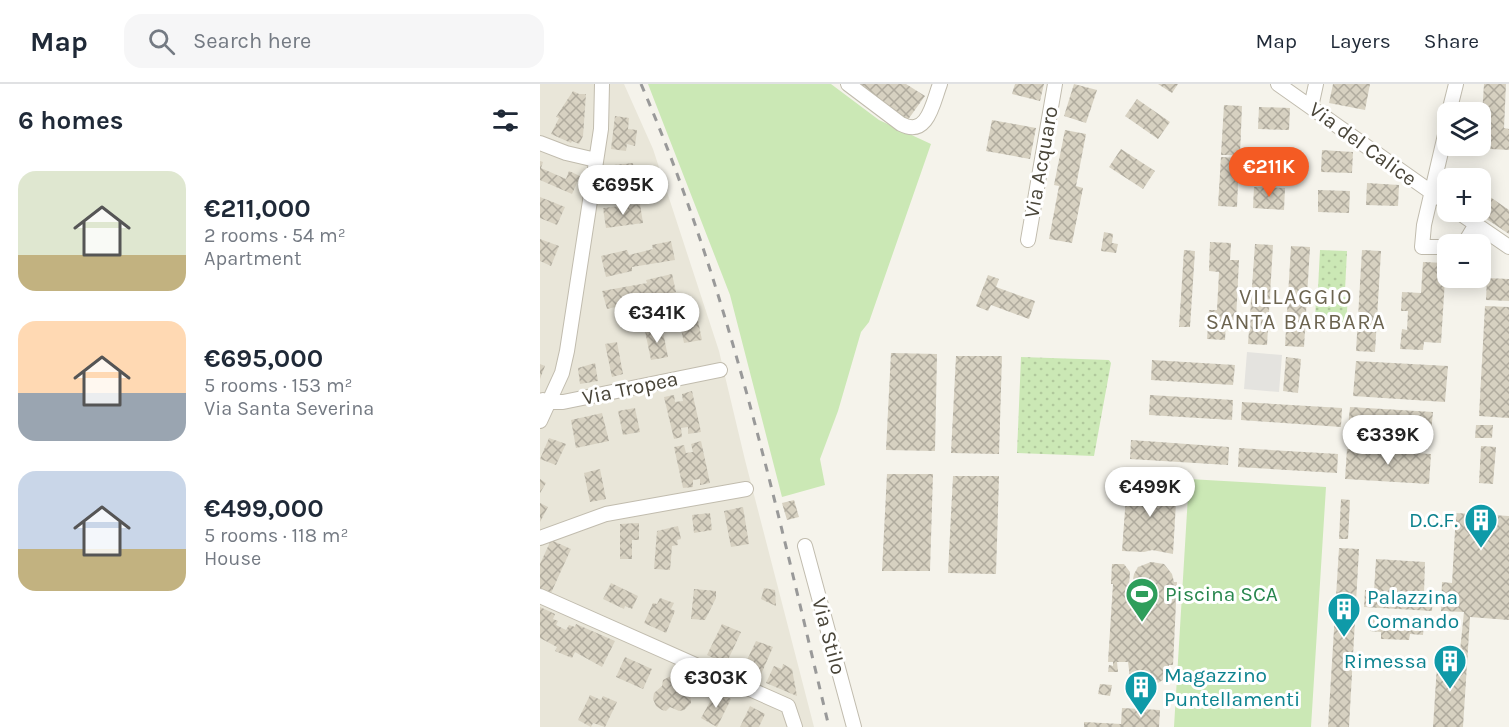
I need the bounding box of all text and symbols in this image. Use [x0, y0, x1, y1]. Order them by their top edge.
search box [124, 14, 544, 68]
text: Map [30, 25, 88, 58]
icon: search [145, 25, 178, 58]
text: Search here [193, 28, 311, 54]
text: Map [1255, 29, 1297, 53]
text: Layers [1330, 29, 1391, 53]
text: Share [1424, 29, 1479, 53]
street label: Via del Calice [1305, 97, 1421, 191]
map controls [1437, 102, 1491, 288]
button: layers [1437, 102, 1491, 156]
icon: filters [489, 104, 522, 137]
street label: Via Acquaro [1019, 104, 1063, 220]
text: 6 homes [18, 105, 123, 136]
pin: €211K [1227, 147, 1311, 198]
text: €211K [1243, 155, 1295, 178]
pin: €695K [581, 165, 665, 216]
button: + [1437, 168, 1491, 222]
text: €695K [592, 173, 654, 196]
text: €211,000 [204, 193, 311, 224]
icon: home [66, 195, 138, 267]
text: 2 rooms · 54 m² [204, 224, 346, 247]
button: − [1437, 234, 1491, 288]
text: Apartment [204, 247, 302, 270]
district label: VILLAGGIO SANTA BARBARA [1206, 284, 1386, 335]
pin: €341K [615, 293, 699, 344]
text: €341K [628, 301, 686, 324]
text: €695,000 [204, 343, 323, 374]
icon: home [66, 345, 138, 417]
street label: Via Tropea [580, 366, 680, 410]
text: 5 rooms · 153 m² [204, 374, 353, 397]
text: Via Santa Severina [204, 397, 374, 420]
pin: €339K [1346, 415, 1430, 466]
text: €339K [1357, 423, 1419, 446]
pin: €499K [1108, 467, 1192, 518]
text: €499K [1119, 475, 1181, 498]
text: €499,000 [204, 493, 324, 524]
icon: home [66, 495, 138, 567]
building icon: D.C.F. [1463, 502, 1499, 549]
place label: D.C.F. [1409, 508, 1458, 532]
text: 5 rooms · 118 m² [204, 524, 348, 547]
text: House [204, 547, 261, 570]
sports icon: Piscina SCA [1124, 576, 1160, 623]
place label: Piscina SCA [1165, 582, 1278, 606]
place label: Palazzina Comando [1367, 585, 1459, 633]
building icon: Palazzina Comando [1326, 591, 1362, 638]
street label: Via Stilo [807, 595, 851, 677]
building icon: Rimessa [1432, 643, 1468, 690]
place label: Rimessa [1344, 649, 1427, 673]
pin: €303K [674, 658, 758, 709]
place label: Magazzino Puntellamenti [1164, 663, 1300, 711]
text: €303K [684, 666, 748, 689]
building icon: Magazzino Puntellamenti [1123, 669, 1159, 716]

